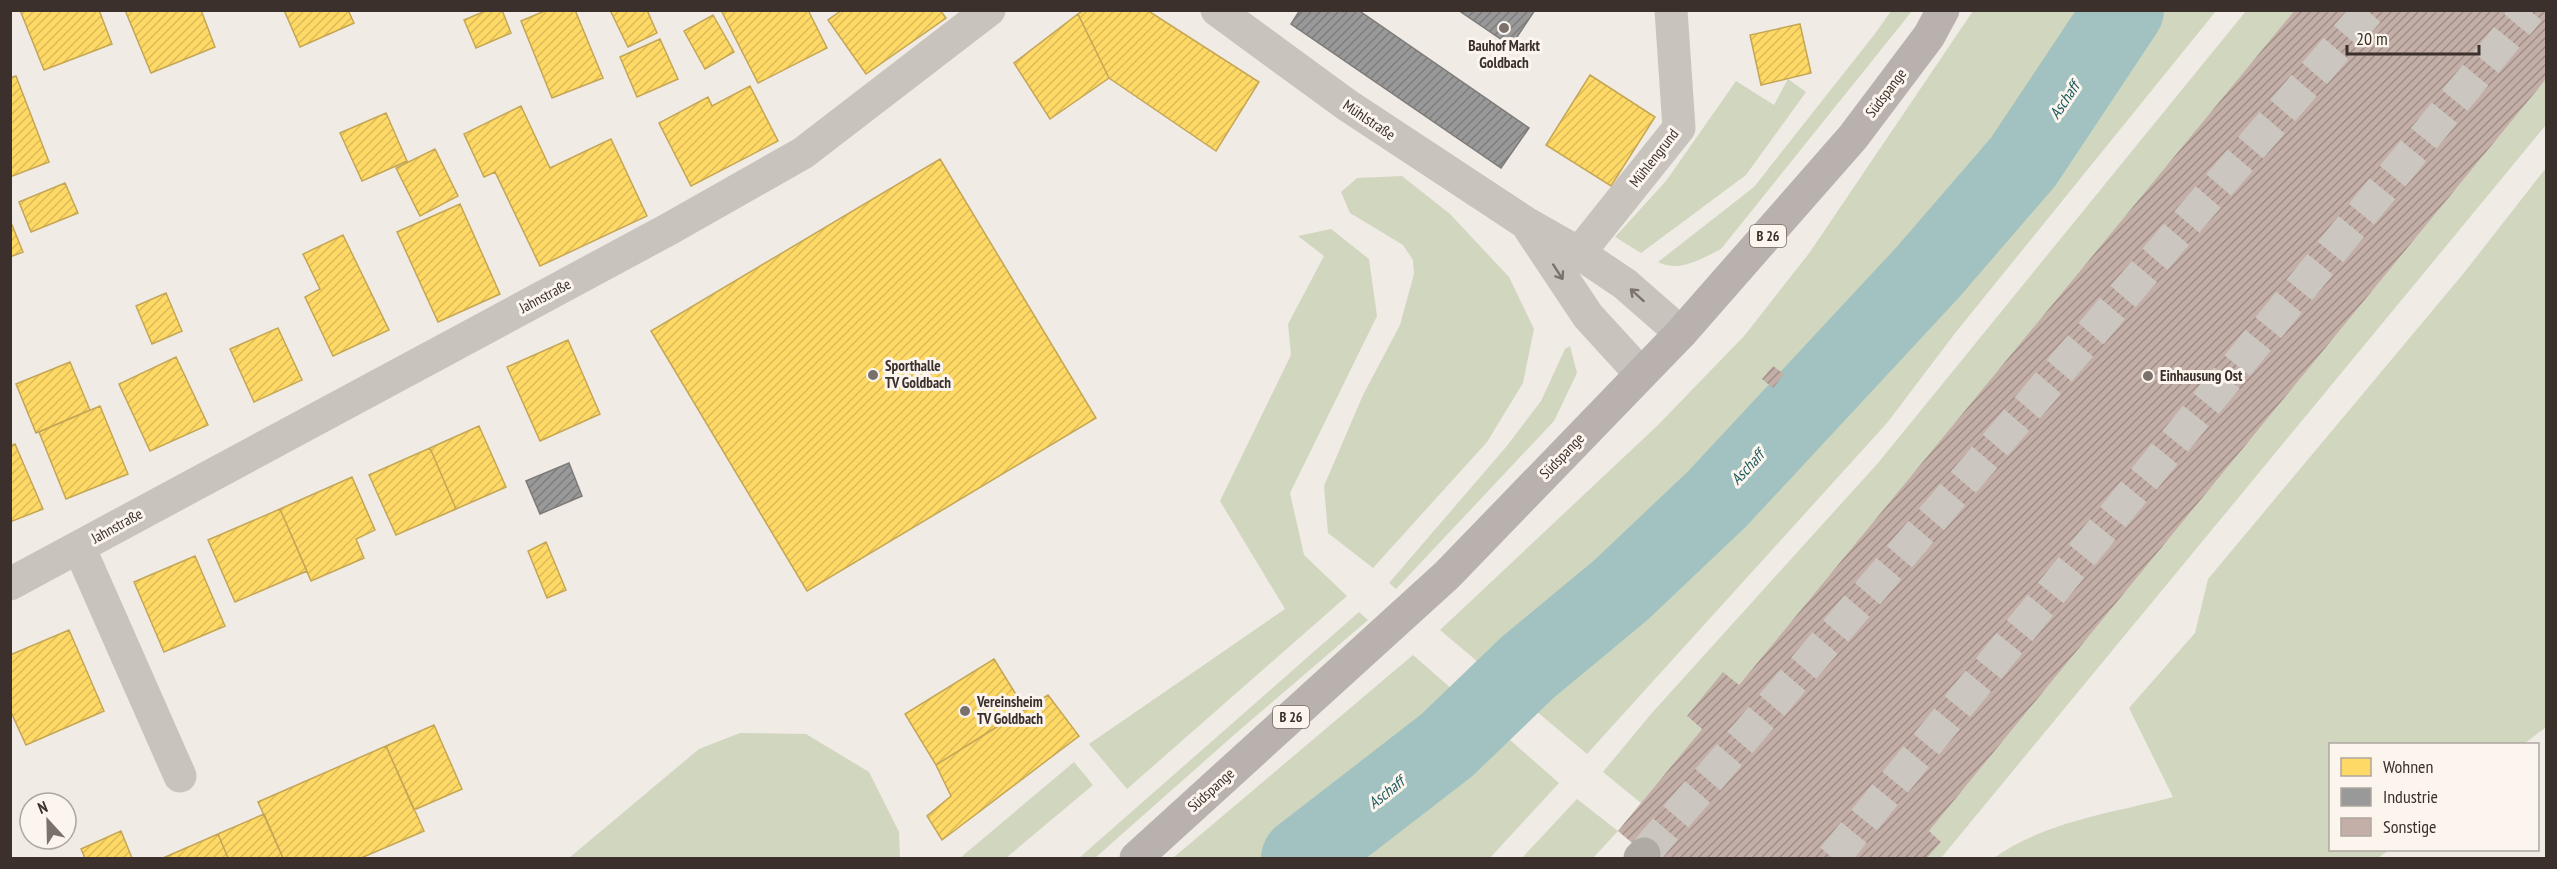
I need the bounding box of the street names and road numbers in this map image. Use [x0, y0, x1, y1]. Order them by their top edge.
street label: Südspange [1861, 65, 1910, 121]
street label: Mühlstraße [1340, 95, 1399, 144]
street label: Mühlengrund [1625, 125, 1682, 191]
road number: B 26 [1750, 225, 1786, 247]
street label: Jahnstraße [515, 274, 574, 317]
street label: Südspange [1535, 429, 1588, 482]
street label: Jahnstraße [87, 504, 146, 548]
road number: B 26 [1273, 706, 1309, 728]
street label: Südspange [1183, 764, 1238, 816]

